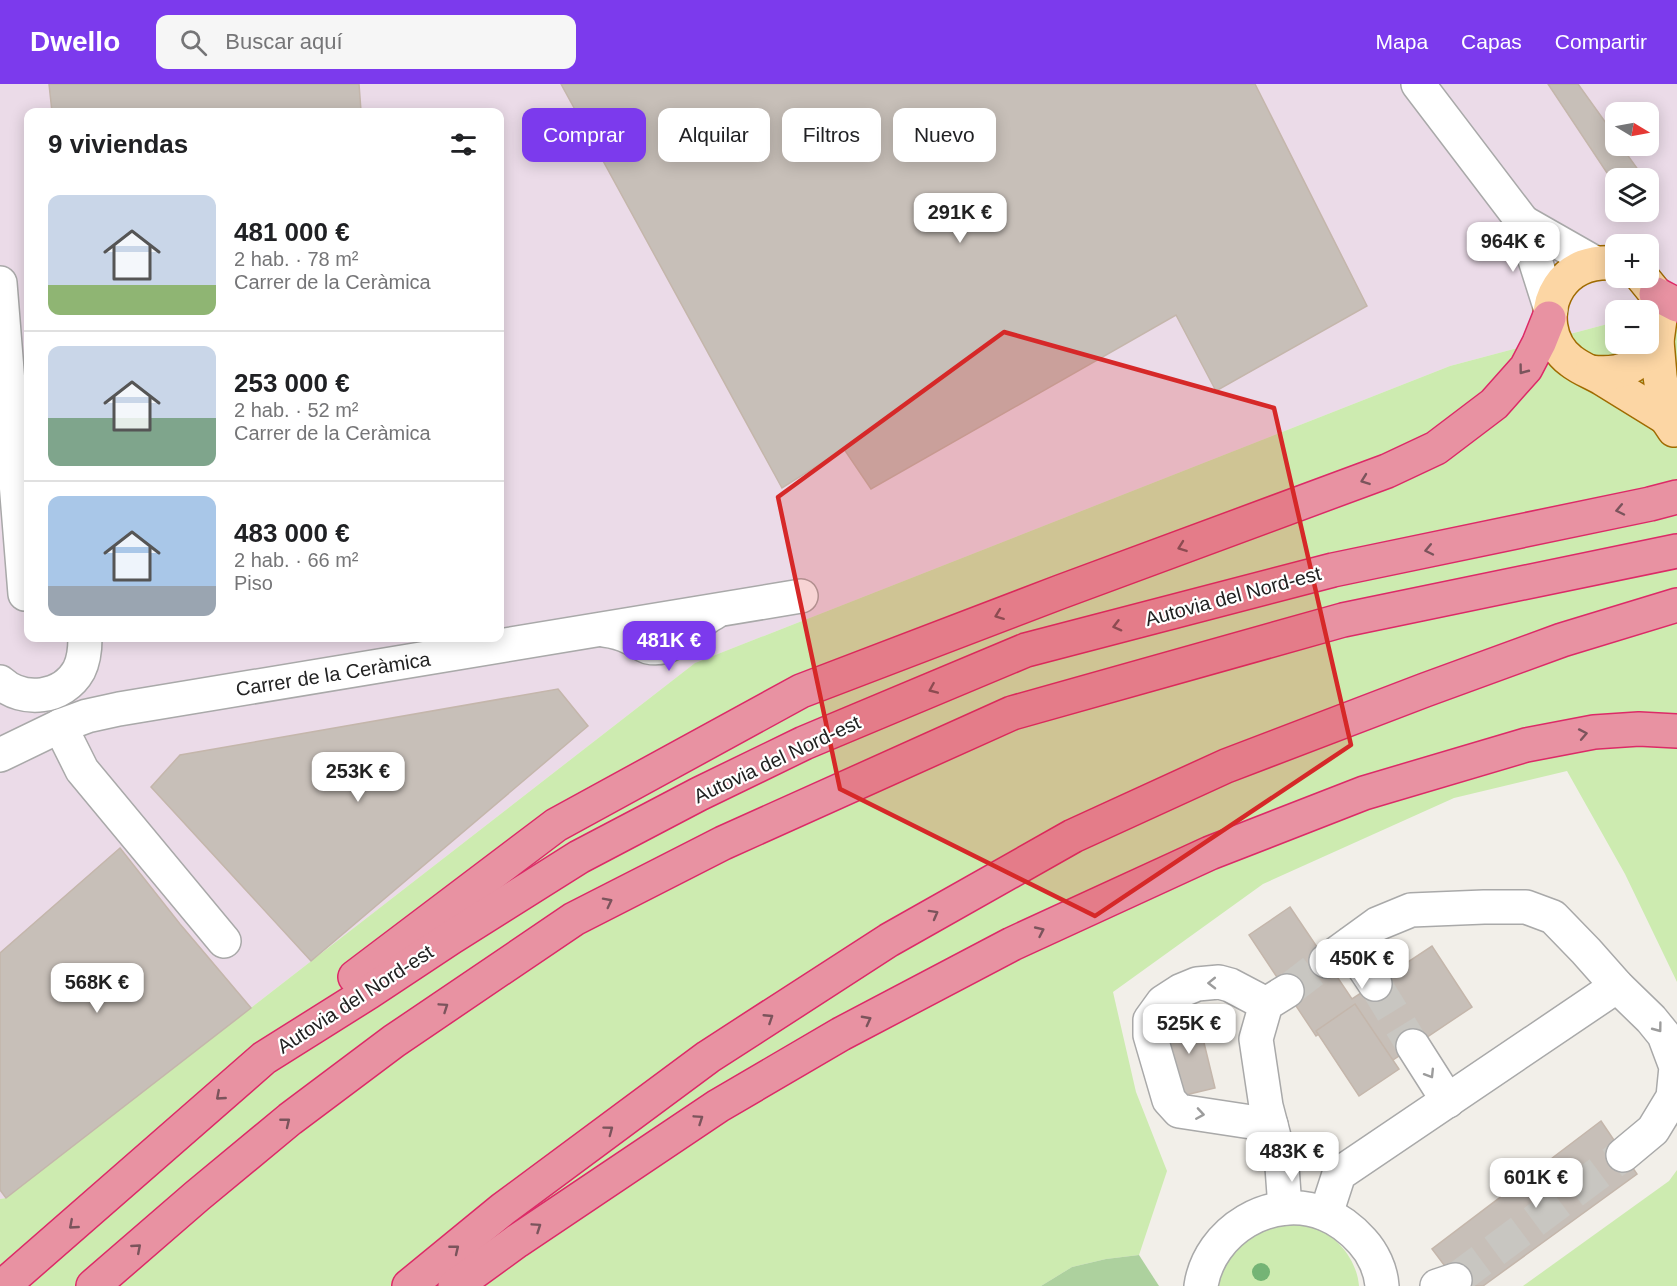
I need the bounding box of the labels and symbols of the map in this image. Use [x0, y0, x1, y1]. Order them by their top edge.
north arrow [1605, 102, 1659, 156]
pin: 291K € [911, 193, 1009, 244]
pin: 964K € [1464, 222, 1562, 273]
one-way arrow [1519, 364, 1530, 375]
one-way arrow [1360, 472, 1371, 485]
one-way arrow [1615, 503, 1625, 516]
one-way arrow [1177, 540, 1188, 553]
one-way arrow [1424, 543, 1434, 556]
street label: Autovia del Nord-est [1143, 562, 1324, 630]
one-way arrow [995, 608, 1005, 621]
one-way arrow [1113, 619, 1123, 632]
pin: 481K € [620, 621, 718, 672]
street label: Carrer de la Ceràmica [234, 648, 433, 700]
one-way arrow [929, 682, 940, 694]
street label: Autovia del Nord-est [690, 711, 864, 807]
one-way arrow [1578, 728, 1588, 741]
pin: 253K € [309, 752, 407, 803]
one-way arrow [601, 898, 612, 909]
one-way arrow [928, 910, 938, 922]
one-way arrow [1034, 926, 1045, 938]
pin: 450K € [1313, 939, 1411, 990]
street label: Autovia del Nord-est [273, 940, 437, 1058]
pin: 568K € [48, 963, 146, 1014]
one-way arrow [1207, 977, 1216, 989]
one-way arrow [437, 1003, 448, 1014]
pin: 525K € [1140, 1004, 1238, 1055]
one-way arrow [762, 1014, 773, 1025]
one-way arrow [861, 1016, 871, 1027]
one-way arrow [1651, 1022, 1662, 1033]
one-way arrow [1423, 1067, 1434, 1078]
one-way arrow [216, 1089, 227, 1100]
one-way arrow [1195, 1108, 1204, 1120]
one-way arrow [692, 1115, 703, 1126]
one-way arrow [280, 1118, 291, 1129]
one-way arrow [603, 1127, 614, 1138]
pin: 483K € [1243, 1132, 1341, 1183]
pin: 601K € [1487, 1158, 1585, 1209]
one-way arrow [69, 1218, 80, 1229]
one-way arrow [530, 1223, 541, 1234]
one-way arrow [130, 1244, 141, 1255]
one-way arrow [448, 1245, 459, 1256]

